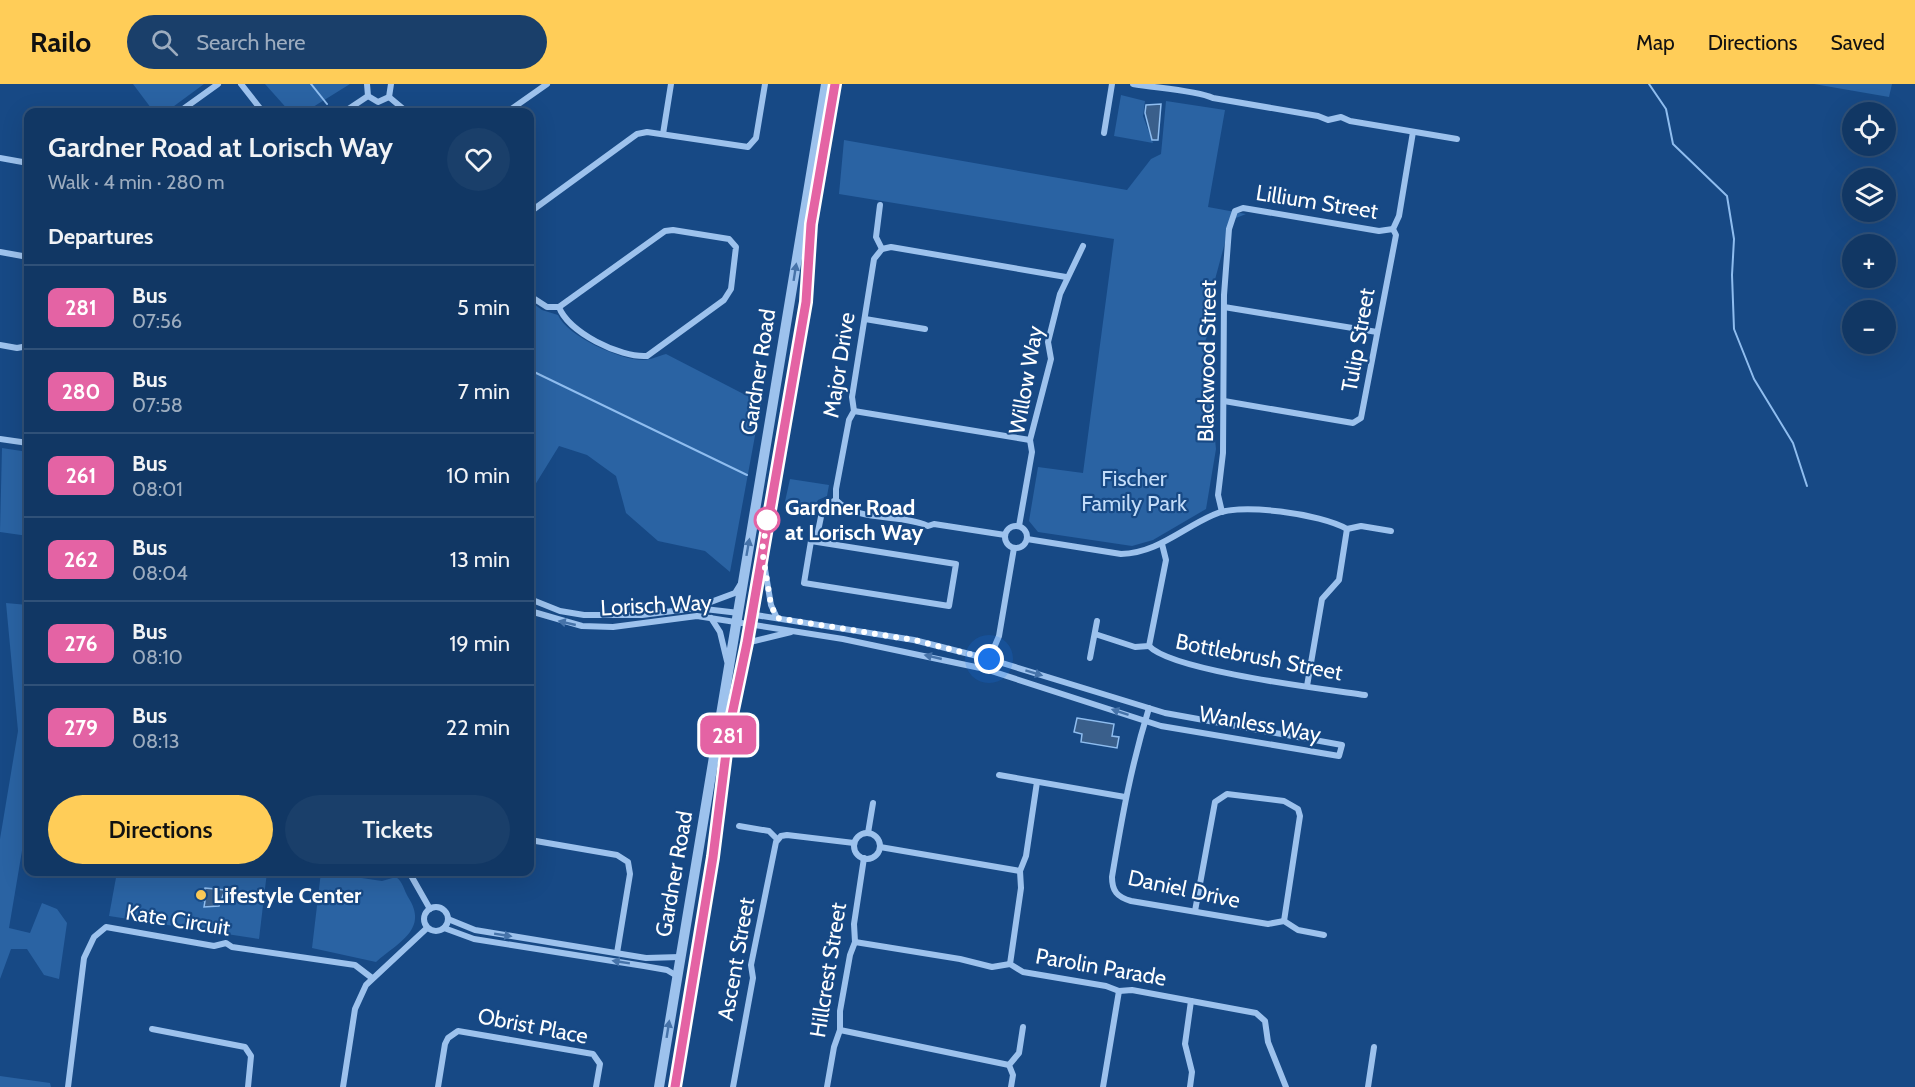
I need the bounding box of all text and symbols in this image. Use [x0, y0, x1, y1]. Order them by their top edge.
search box [127, 15, 547, 69]
text: Railo [30, 25, 91, 59]
icon: search [148, 26, 181, 59]
text: Search here [196, 29, 306, 56]
text: Map [1636, 30, 1675, 55]
text: Directions [1708, 30, 1797, 55]
text: Saved [1830, 30, 1885, 55]
map controls [1842, 102, 1896, 354]
button: locate [1842, 102, 1896, 156]
button: heart [447, 128, 510, 191]
text: Gardner Road at Lorisch Way [48, 130, 393, 164]
button: layers [1842, 168, 1896, 222]
text: Walk · 4 min · 280 m [48, 170, 225, 194]
street label: Lillium Street [1254, 179, 1380, 225]
text: Departures [48, 223, 153, 250]
button: + [1842, 234, 1896, 288]
one-way arrow [790, 262, 799, 281]
street label: Blackwood Street [1192, 279, 1222, 442]
text: Bus [132, 282, 167, 309]
street label: Tulip Street [1336, 285, 1381, 394]
text: 5 min [457, 294, 510, 321]
text: 281 [65, 295, 97, 320]
button: − [1842, 300, 1896, 354]
street label: Gardner Road [735, 307, 781, 437]
text: 07:56 [132, 309, 182, 333]
street label: Major Drive [817, 310, 861, 420]
street label: Willow Way [1003, 324, 1049, 436]
text: Bus [132, 366, 167, 393]
text: 7 min [458, 378, 510, 405]
text: 280 [62, 379, 100, 404]
text: 07:58 [132, 393, 183, 417]
text: Bus [132, 450, 167, 477]
text: 10 min [446, 462, 510, 489]
text: 261 [66, 463, 96, 488]
park label: Fischer Family Park [1081, 465, 1187, 517]
text: 08:01 [132, 477, 183, 501]
place label: Gardner Road at Lorisch Way [785, 494, 924, 546]
marker: Gardner Road at Lorisch Way [754, 507, 780, 533]
text: Bus [132, 534, 167, 561]
one-way arrow [744, 537, 753, 556]
text: 13 min [450, 546, 510, 573]
text: 262 [64, 547, 98, 572]
text: 08:04 [132, 561, 188, 585]
street label: Lorisch Way [600, 589, 712, 621]
text: Bus [132, 618, 167, 645]
one-way arrow [557, 618, 576, 627]
street label: Bottlebrush Street [1173, 628, 1345, 687]
text: 19 min [449, 630, 510, 657]
text: 276 [64, 631, 98, 656]
your location [974, 644, 1004, 674]
text: 08:10 [132, 645, 183, 669]
one-way arrow [924, 652, 942, 662]
one-way arrow [1025, 669, 1043, 678]
street label: Wanless Way [1197, 700, 1323, 748]
text: Bus [132, 702, 167, 729]
one-way arrow [1111, 707, 1129, 717]
text: 22 min [446, 714, 510, 741]
text: 279 [64, 715, 98, 740]
line badge: 281 [694, 716, 762, 754]
text: 281 [712, 723, 744, 748]
text: 08:13 [132, 729, 180, 753]
button: Directions [48, 795, 273, 864]
button: Tickets [285, 795, 510, 864]
street label: Gardner Road [650, 809, 698, 939]
street label: Daniel Drive [1125, 864, 1243, 914]
place label: Lifestyle Center [213, 882, 362, 909]
marker: Lifestyle Center [194, 888, 208, 902]
street label: Ascent Street [712, 895, 760, 1023]
street label: Kate Circuit [124, 898, 233, 942]
street label: Hillcrest Street [804, 900, 852, 1039]
one-way arrow [494, 931, 513, 940]
street label: Parolin Parade [1033, 942, 1169, 992]
one-way arrow [611, 958, 630, 967]
street label: Obrist Place [476, 1002, 590, 1050]
one-way arrow [664, 1020, 673, 1039]

